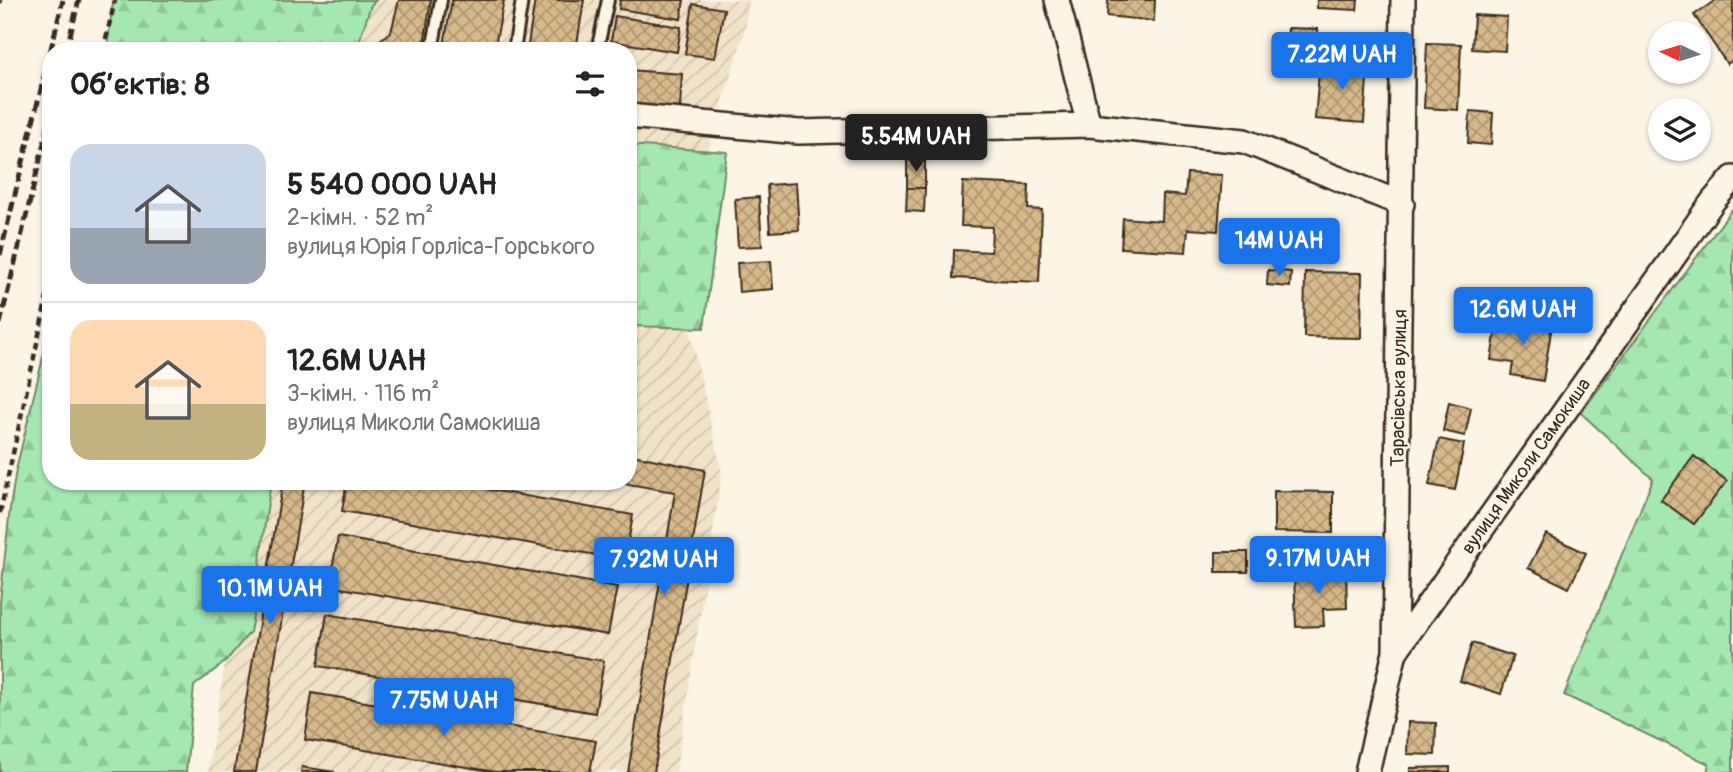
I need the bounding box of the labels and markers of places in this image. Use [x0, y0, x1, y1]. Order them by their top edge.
pin: 7.22M UAH [1262, 32, 1422, 92]
pin: 5.54M UAH [836, 114, 996, 174]
pin: 14M UAH [1214, 218, 1344, 278]
pin: 12.6M UAH [1443, 288, 1603, 347]
pin: 9.17M UAH [1238, 536, 1398, 596]
pin: 7.92M UAH [584, 538, 744, 597]
pin: 10.1M UAH [190, 566, 350, 626]
pin: 7.75M UAH [364, 678, 524, 738]

